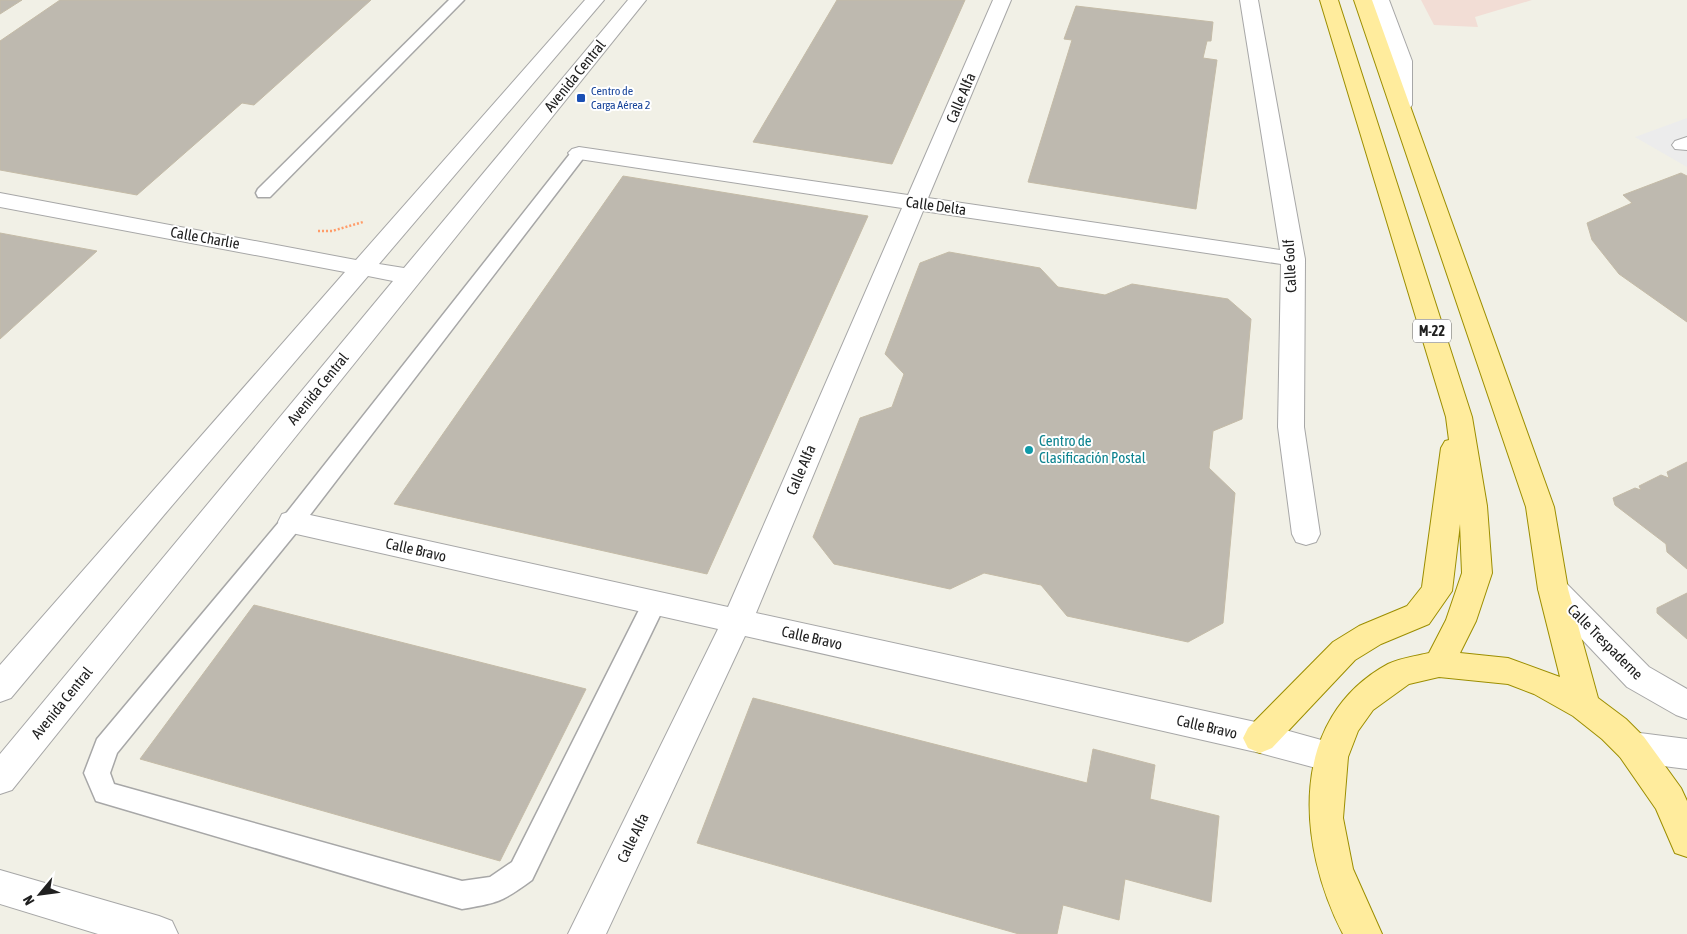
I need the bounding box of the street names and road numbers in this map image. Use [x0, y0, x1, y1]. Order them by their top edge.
street label: Avenida Central [541, 36, 609, 115]
street label: Calle Alfa [942, 70, 979, 125]
street label: Calle Delta [905, 193, 967, 218]
street label: Calle Charlie [169, 223, 241, 252]
street label: Calle Golf [1280, 239, 1299, 293]
road number: M-22 [1413, 320, 1451, 342]
street label: Avenida Central [284, 349, 352, 428]
street label: Calle Alfa [782, 442, 819, 497]
street label: Calle Bravo [384, 534, 448, 565]
street label: Calle Trespaderne [1564, 601, 1647, 683]
street label: Calle Bravo [780, 622, 844, 653]
street label: Avenida Central [28, 663, 96, 742]
street label: Calle Bravo [1175, 711, 1239, 742]
street label: Calle Alfa [613, 810, 652, 865]

